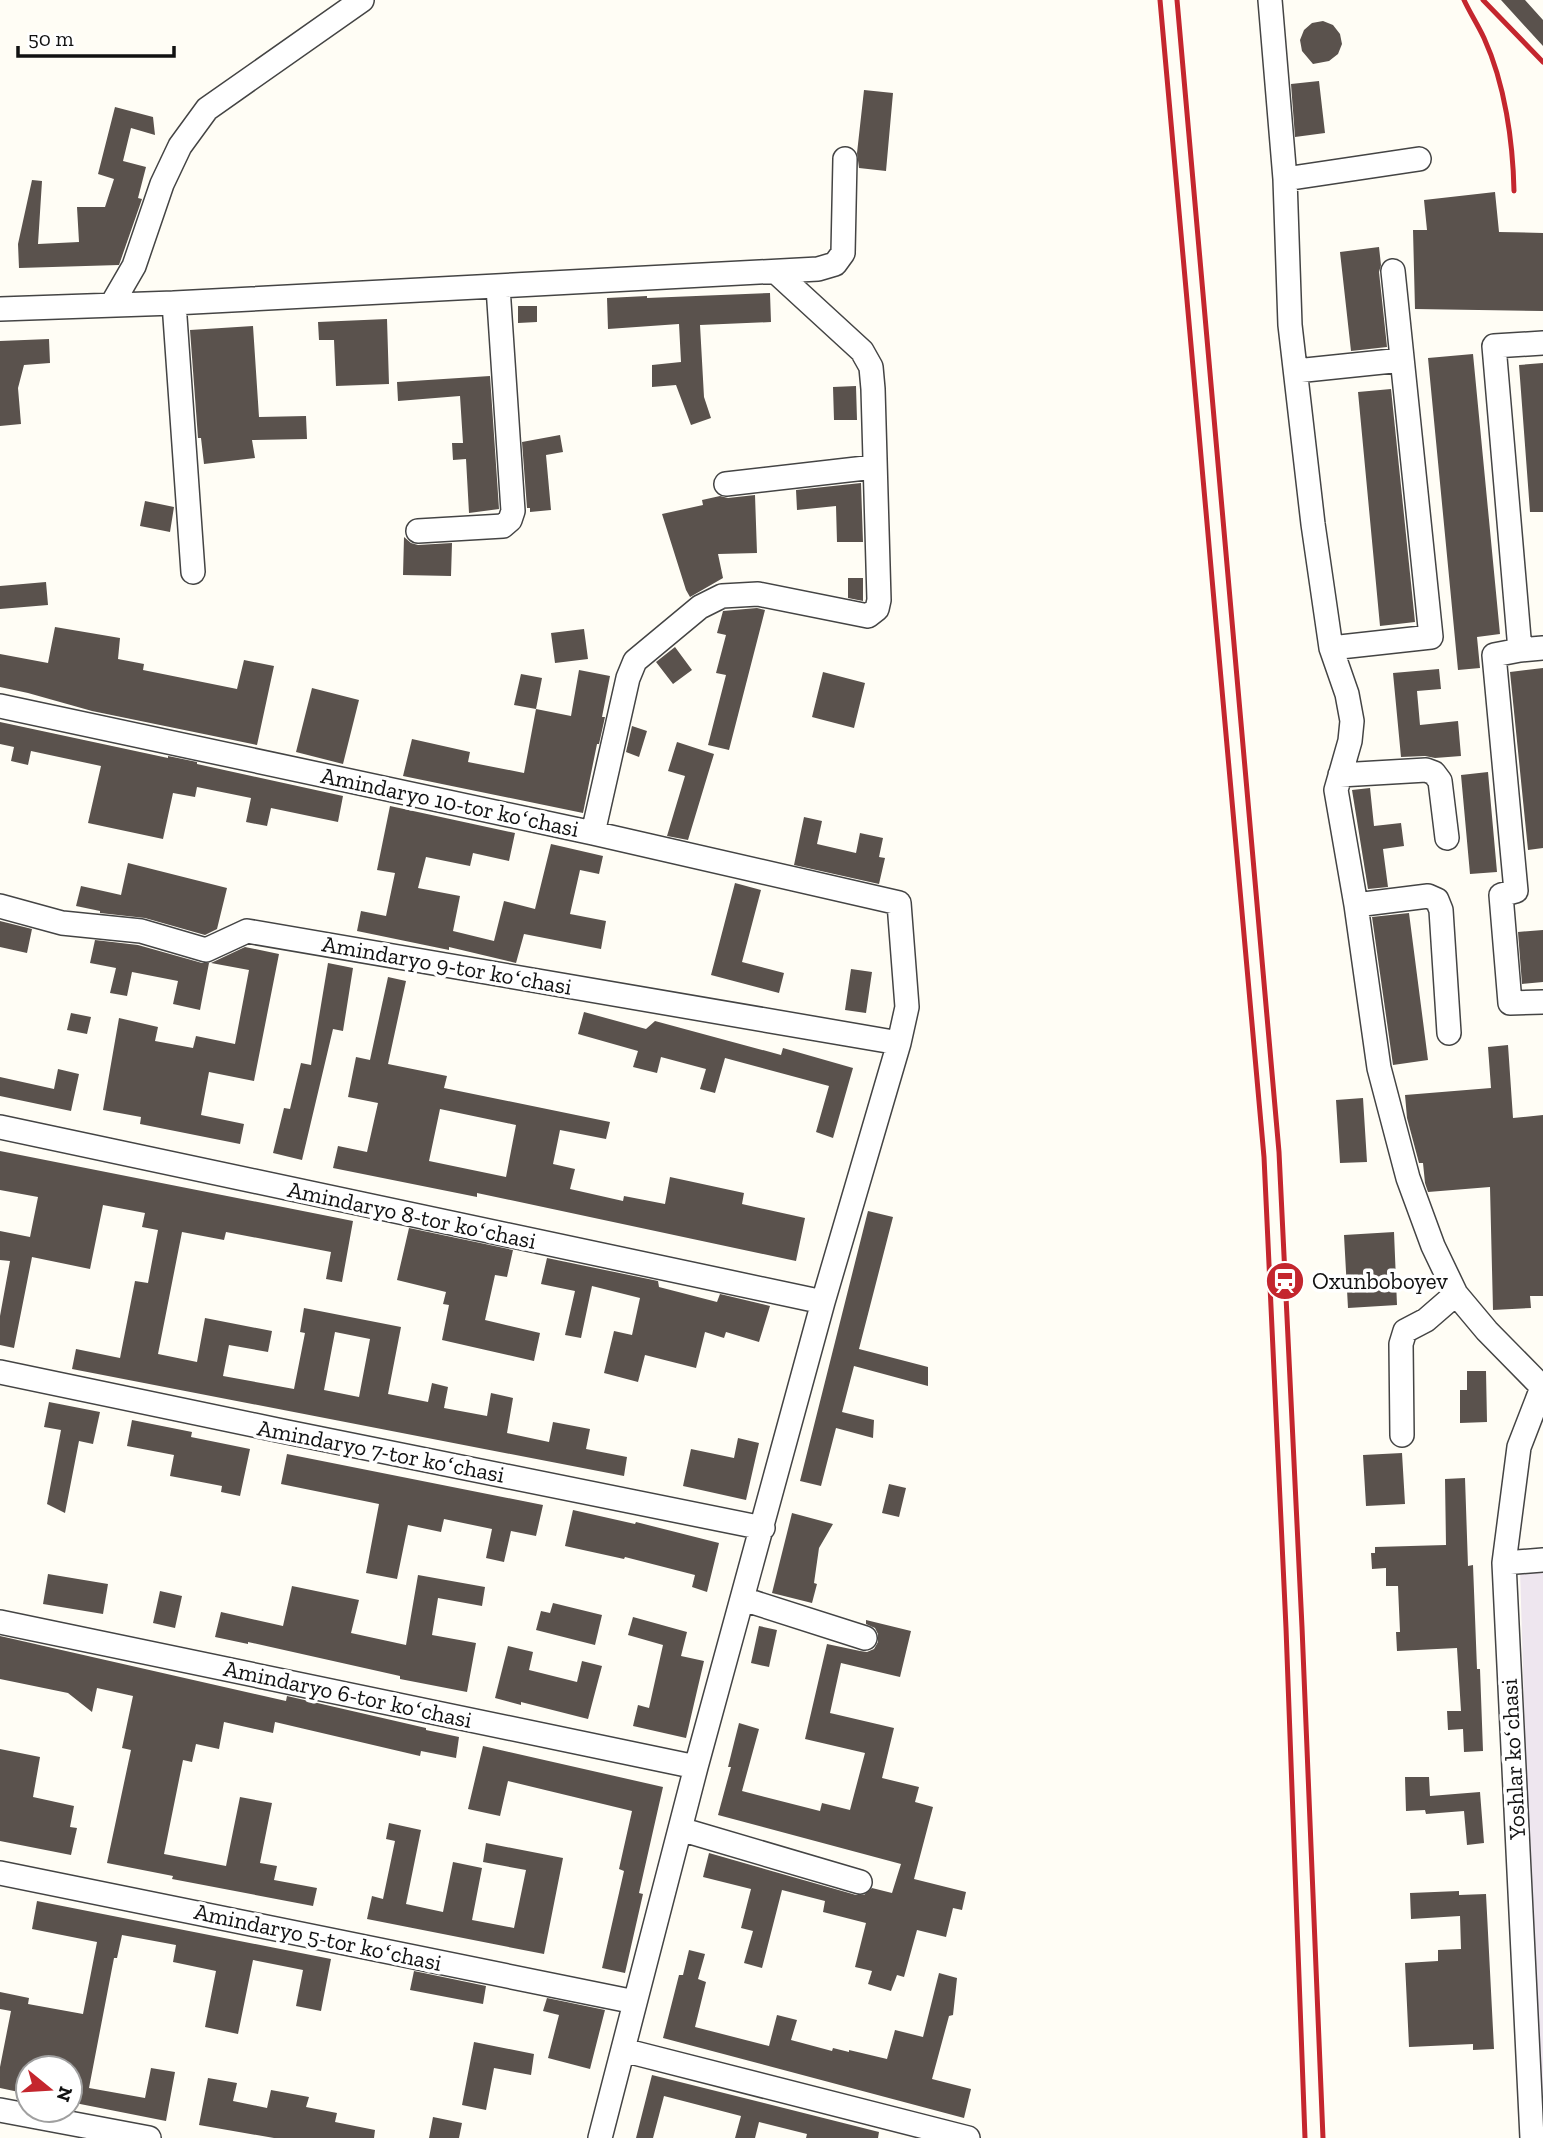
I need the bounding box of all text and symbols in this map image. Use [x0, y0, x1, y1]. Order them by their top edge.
scale bar [18, 14, 173, 58]
text: 50 m [28, 26, 74, 51]
street label: Amindaryo 10-tor koʻchasi [318, 761, 582, 843]
street label: Amindaryo 9-tor koʻchasi [320, 929, 574, 1001]
street label: Amindaryo 8-tor koʻchasi [285, 1175, 539, 1255]
station icon: Oxunboboyev [1264, 1260, 1306, 1302]
place label: Oxunboboyev [1312, 1267, 1448, 1295]
street label: Amindaryo 7-tor koʻchasi [255, 1413, 507, 1489]
street label: Amindaryo 6-tor koʻchasi [221, 1654, 475, 1734]
street label: Yoshlar koʻchasi [1495, 1678, 1531, 1841]
street label: Amindaryo 5-tor koʻchasi [192, 1897, 444, 1977]
north arrow [14, 2054, 84, 2124]
text: N [52, 2084, 78, 2105]

